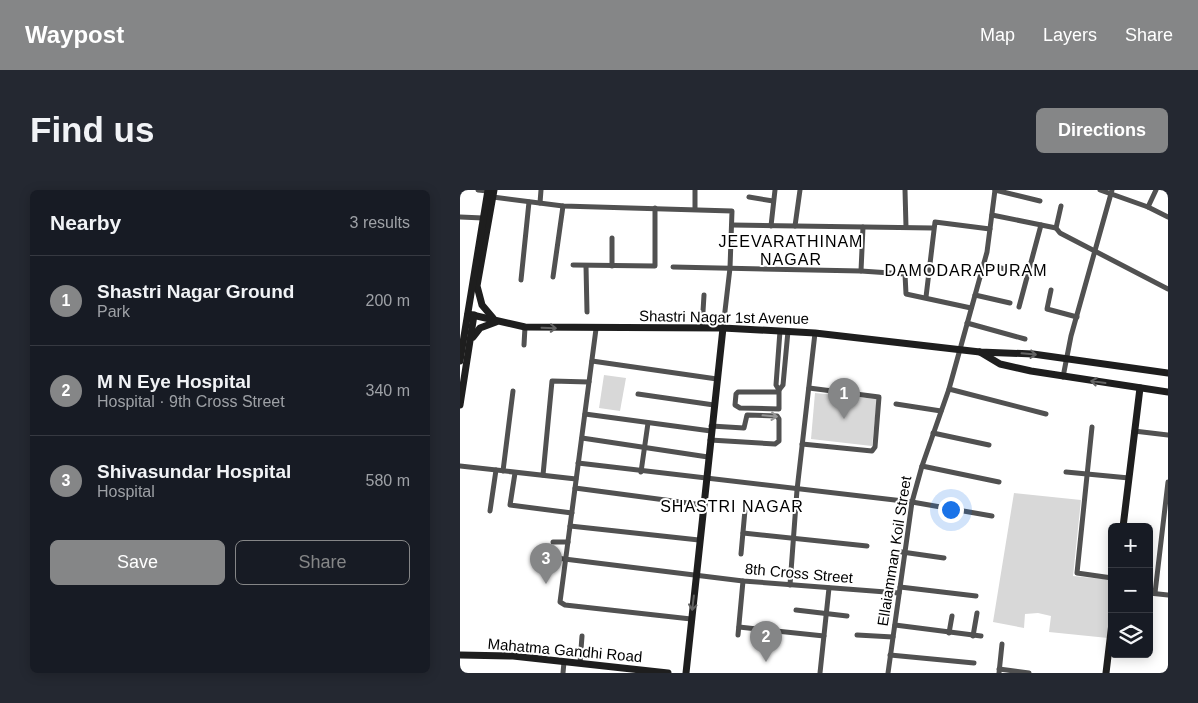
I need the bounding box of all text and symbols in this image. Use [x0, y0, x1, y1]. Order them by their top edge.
text: Waypost [25, 21, 124, 48]
text: Map [980, 25, 1015, 45]
text: Layers [1043, 25, 1097, 45]
text: Share [1125, 25, 1173, 45]
button: Directions [1036, 108, 1168, 153]
text: Find us [30, 110, 154, 149]
text: Nearby [50, 211, 121, 234]
text: 3 results [350, 214, 410, 231]
district label: JEEVARATHINAM NAGAR [719, 233, 863, 268]
district label: DAMODARAPURAM [884, 262, 1048, 279]
text: Shastri Nagar Ground [97, 281, 294, 302]
text: 1 [62, 292, 70, 309]
text: 200 m [366, 292, 410, 309]
text: Park [97, 303, 130, 320]
street label: Shastri Nagar 1st Avenue [639, 307, 809, 327]
one-way arrow [540, 323, 557, 333]
one-way arrow [1020, 349, 1036, 359]
text: M N Eye Hospital [97, 371, 251, 392]
one-way arrow [1090, 377, 1106, 387]
pin: 1 [828, 378, 860, 419]
text: 2 [62, 382, 70, 399]
text: 340 m [366, 382, 410, 399]
text: Hospital · 9th Cross Street [97, 393, 285, 410]
one-way arrow [762, 412, 778, 421]
text: Shivasundar Hospital [97, 461, 291, 482]
text: 3 [62, 472, 70, 489]
text: 580 m [366, 472, 410, 489]
street label: Ellaiamman Koil Street [874, 474, 914, 627]
text: Hospital [97, 483, 155, 500]
your location [938, 497, 964, 523]
district label: SHASTRI NAGAR [660, 498, 804, 515]
map controls [1108, 523, 1153, 658]
button: + [1108, 523, 1153, 568]
button: Save [50, 540, 225, 585]
button: Share [235, 540, 410, 585]
pin: 3 [530, 543, 562, 584]
street label: 8th Cross Street [744, 560, 855, 586]
button: − [1108, 568, 1153, 613]
one-way arrow [688, 594, 698, 610]
button: layers [1108, 613, 1153, 658]
pin: 2 [750, 621, 782, 662]
street label: Mahatma Gandhi Road [487, 635, 643, 665]

